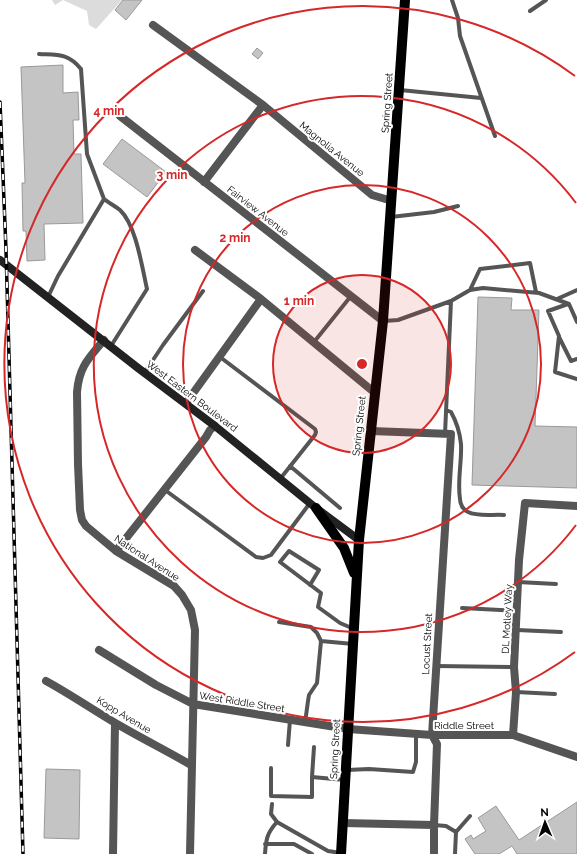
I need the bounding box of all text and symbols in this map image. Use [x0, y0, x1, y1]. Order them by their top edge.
street label: Spring Street [379, 72, 395, 133]
text: 4 min [93, 104, 125, 118]
street label: Magnolia Avenue [298, 120, 367, 178]
text: 3 min [156, 168, 188, 182]
street label: Fairview Avenue [225, 184, 291, 238]
text: 2 min [219, 231, 251, 245]
text: 1 min [284, 294, 314, 308]
centre of rings [355, 357, 369, 371]
street label: West Eastern Boulevard [144, 358, 240, 434]
street label: Spring Street [350, 395, 368, 457]
street label: National Avenue [112, 533, 182, 583]
street label: DL Motley Way [500, 583, 514, 654]
street label: Locust Street [420, 612, 434, 675]
street label: West Riddle Street [198, 690, 286, 714]
street label: Kopp Avenue [95, 694, 153, 736]
street label: Spring Street [328, 718, 342, 779]
street label: Riddle Street [434, 720, 495, 731]
north arrow [525, 802, 565, 842]
text: N [540, 806, 549, 819]

